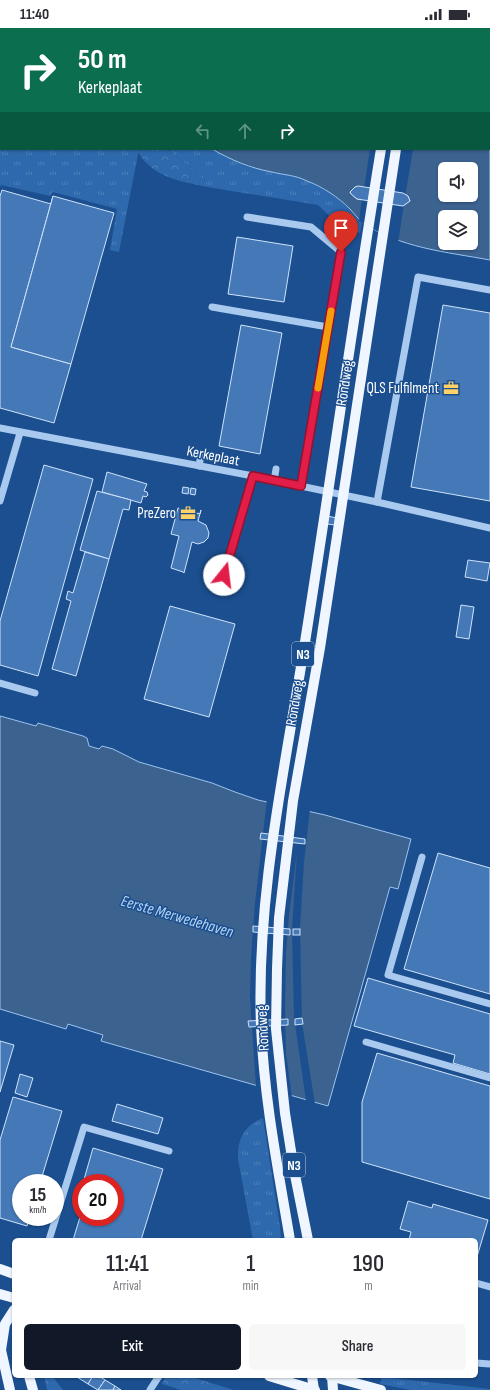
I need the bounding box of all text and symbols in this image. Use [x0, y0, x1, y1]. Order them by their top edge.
text: 11:40 [20, 5, 49, 24]
text: 50 m [78, 43, 127, 76]
icon: right [12, 44, 64, 96]
text: Kerkeplaat [78, 77, 142, 98]
icon: left [192, 120, 214, 142]
icon: ahead [234, 120, 256, 142]
icon: right [276, 120, 298, 142]
map controls [438, 162, 478, 250]
button: sound [438, 162, 478, 202]
button: layers [438, 210, 478, 250]
pin [324, 211, 358, 252]
icon: arrive [330, 217, 352, 239]
street label: Rondweg [332, 359, 358, 407]
place label: QLS Fulfilment [366, 379, 439, 398]
office icon: QLS Fulfilment [442, 379, 460, 397]
street label: Kerkeplaat [185, 442, 241, 471]
place label: PreZero [137, 504, 176, 523]
office icon: PreZero [179, 504, 197, 522]
position arrow [203, 554, 245, 596]
road number: N3 [292, 642, 314, 666]
street label: Rondweg [282, 679, 308, 727]
water label: Eerste Merwedehaven [119, 892, 236, 942]
street label: Rondweg [252, 1005, 274, 1051]
road number: N3 [283, 1153, 305, 1177]
speed limit sign: 20 [72, 1174, 124, 1226]
text: 15 [30, 1183, 46, 1207]
text: km/h [29, 1204, 47, 1216]
text: 11:41 [106, 1249, 149, 1278]
text: 1 [246, 1249, 255, 1278]
text: 190 [353, 1249, 384, 1278]
text: Arrival [113, 1278, 141, 1294]
text: min [243, 1278, 259, 1294]
text: m [364, 1278, 373, 1294]
button: Exit [24, 1324, 241, 1370]
button: Share [249, 1324, 466, 1370]

